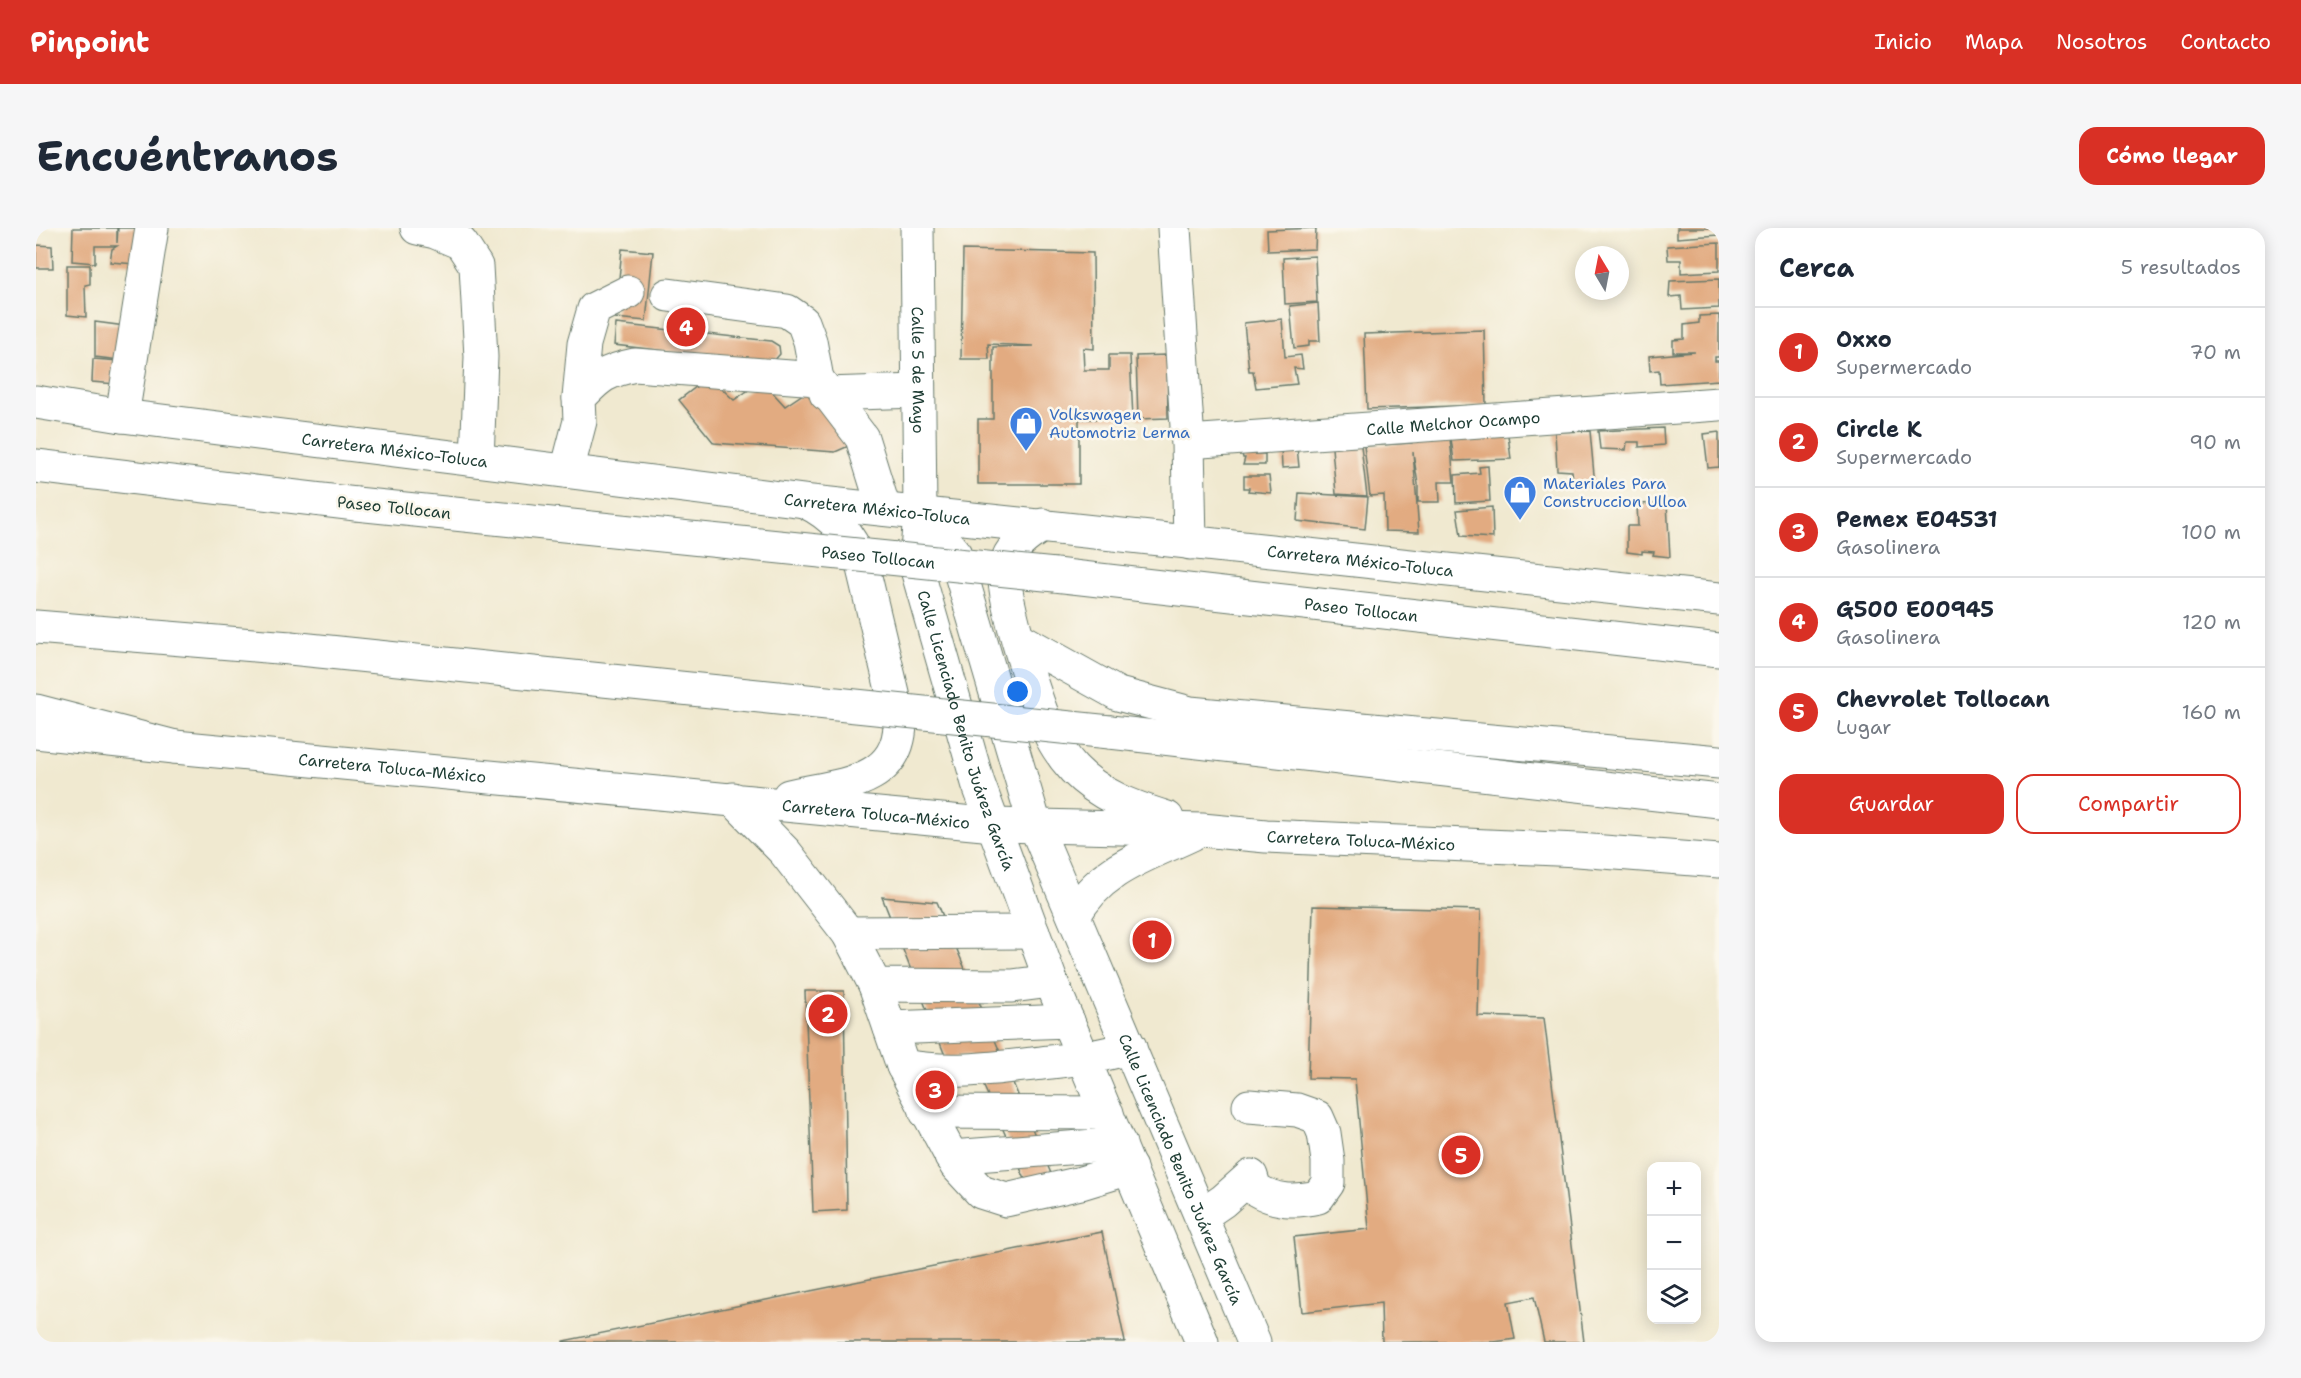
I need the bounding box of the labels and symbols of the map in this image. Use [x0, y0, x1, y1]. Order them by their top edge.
north arrow [1575, 246, 1629, 300]
pin: 4 [666, 304, 706, 350]
street label: Calle 5 de Mayo [907, 306, 929, 434]
place label: Volkswagen Automotriz Lerma [1049, 404, 1190, 443]
shop icon: Volkswagen Automotriz Lerma [1008, 405, 1044, 452]
street label: Calle Melchor Ocampo [1366, 407, 1541, 440]
street label: Carretera México-Toluca [300, 428, 489, 473]
place label: Materiales Para Construccion Ulloa [1543, 473, 1687, 512]
shop icon: Materiales Para Construccion Ulloa [1502, 474, 1538, 521]
street label: Carretera México-Toluca [783, 489, 971, 530]
street label: Paseo Tollocan [336, 491, 452, 524]
street label: Paseo Tollocan [820, 541, 936, 574]
street label: Carretera México-Toluca [1266, 541, 1455, 582]
street label: Calle Licenciado Benito Juárez García [912, 588, 1019, 874]
street label: Paseo Tollocan [1303, 593, 1419, 627]
your location [1003, 677, 1032, 706]
street label: Carretera Toluca-México [297, 749, 487, 788]
street label: Carretera Toluca-México [781, 795, 971, 834]
street label: Carretera Toluca-México [1266, 826, 1456, 855]
pin: 1 [1132, 918, 1172, 962]
pin: 2 [808, 992, 848, 1036]
street label: Calle Licenciado Benito Juárez García [1114, 1031, 1247, 1308]
pin: 3 [916, 1068, 954, 1112]
pin: 5 [1442, 1132, 1480, 1178]

